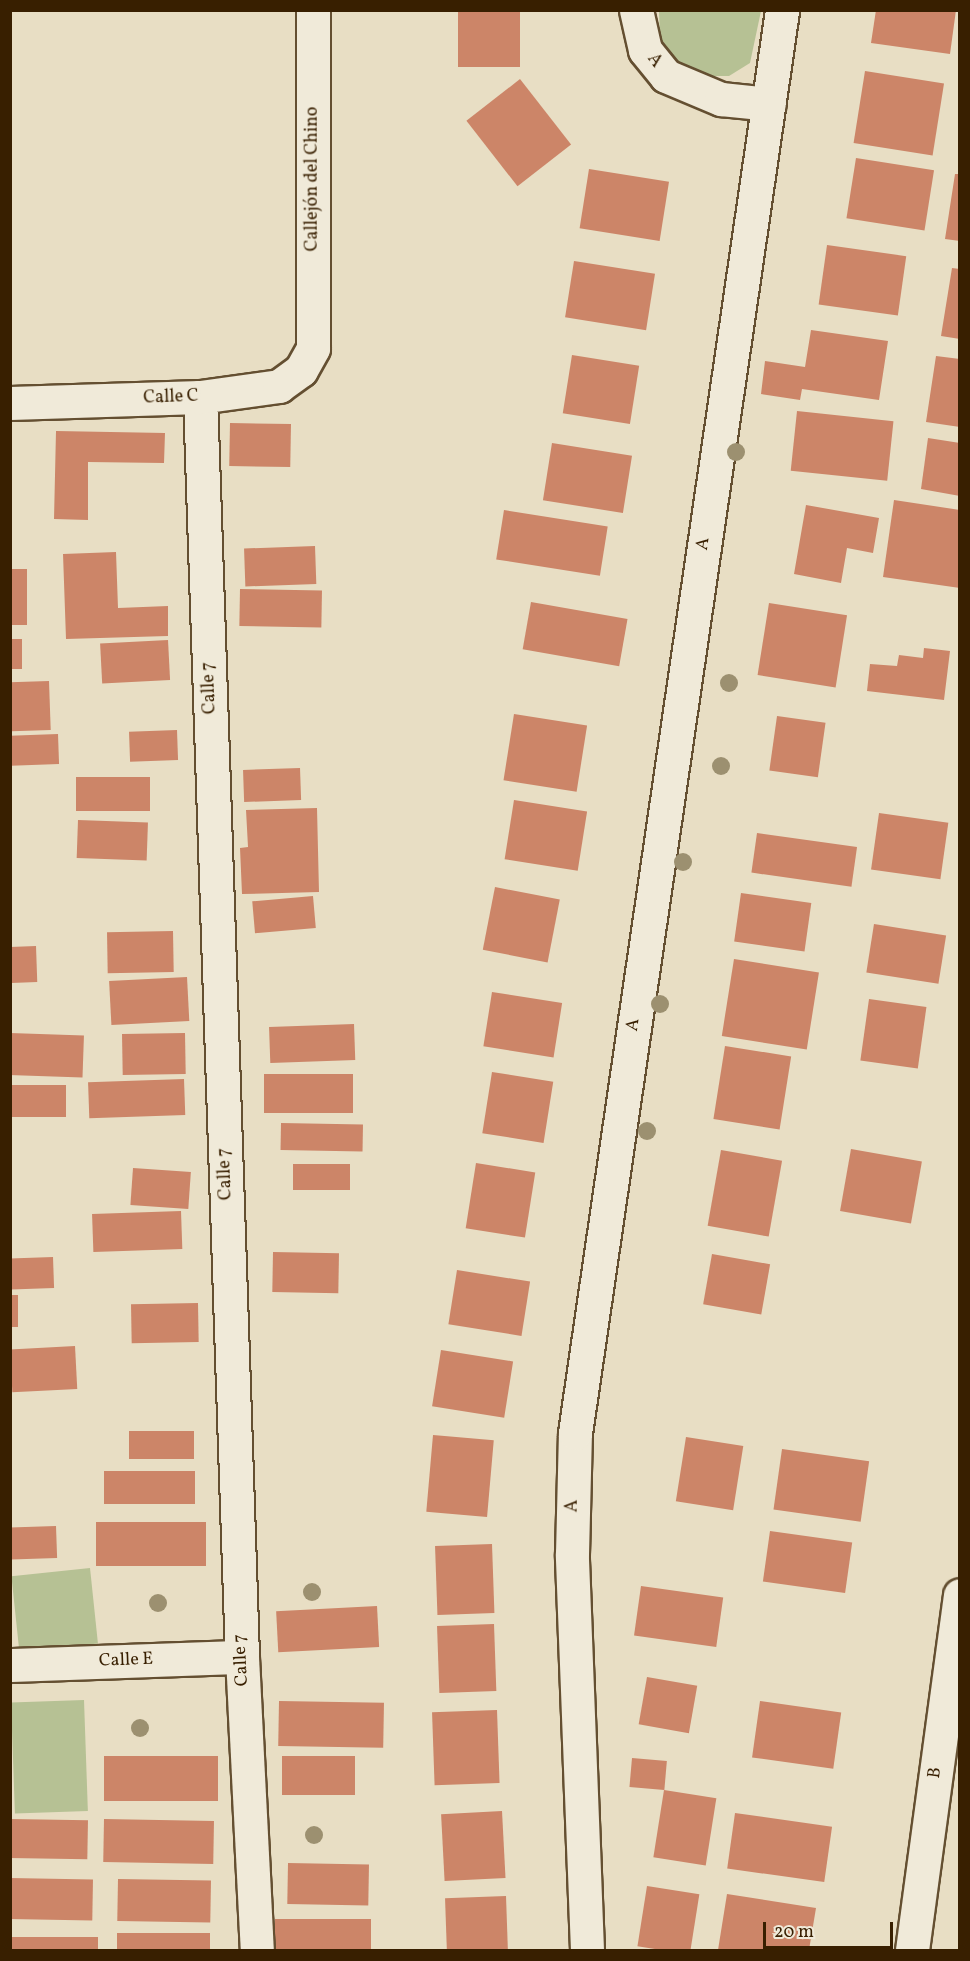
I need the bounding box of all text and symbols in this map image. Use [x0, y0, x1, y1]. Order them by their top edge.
street label: A [642, 49, 666, 73]
street label: Callejón del Chino [302, 107, 324, 251]
street label: Calle C [143, 386, 199, 410]
street label: A [692, 536, 716, 552]
street label: Calle 7 [198, 661, 222, 715]
street label: A [622, 1017, 646, 1033]
street label: Calle 7 [214, 1147, 238, 1201]
street label: A [562, 1499, 584, 1513]
street label: Calle 7 [230, 1633, 254, 1687]
street label: Calle E [98, 1649, 154, 1673]
street label: B [925, 1766, 947, 1780]
scale bar [766, 1910, 896, 1948]
text: 20 m [774, 1920, 814, 1945]

